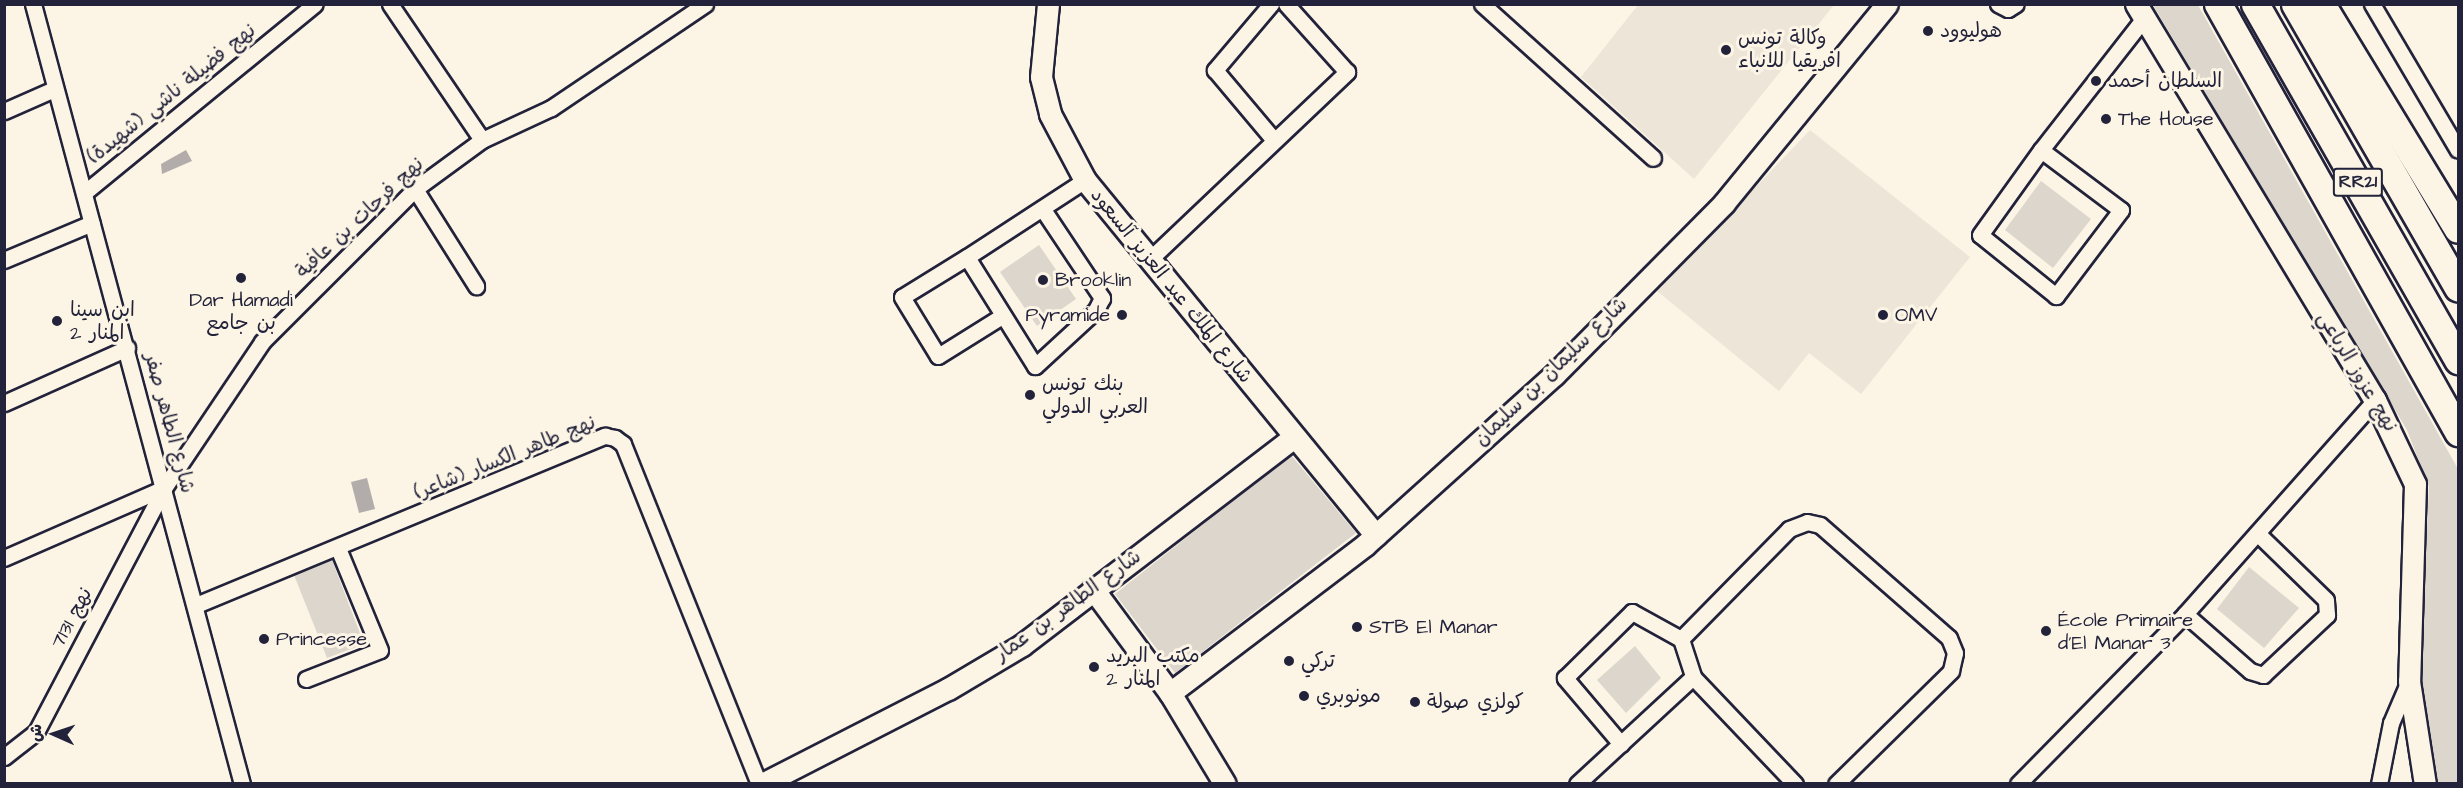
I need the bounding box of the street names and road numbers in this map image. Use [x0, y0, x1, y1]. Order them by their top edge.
street label: نهج فضيلة ناشي (شهيدة) [83, 19, 261, 169]
street label: نهج فرحات بن عافية [291, 153, 429, 283]
road number: RR21 [2332, 167, 2384, 197]
street label: شارع الملك عبد العزيز آلسعود [1085, 184, 1257, 388]
street label: شارع سليمان بن سليمان [1469, 293, 1633, 451]
street label: نهج عزوز الرباعي [2312, 308, 2402, 436]
street label: شارع الطاهر صفر [139, 350, 199, 496]
street label: نهج طاهر الكسار (شاعر) [411, 411, 599, 505]
street label: شارع الطاهر بن عمار [990, 545, 1146, 667]
street label: نهج 7131 [46, 584, 98, 652]

